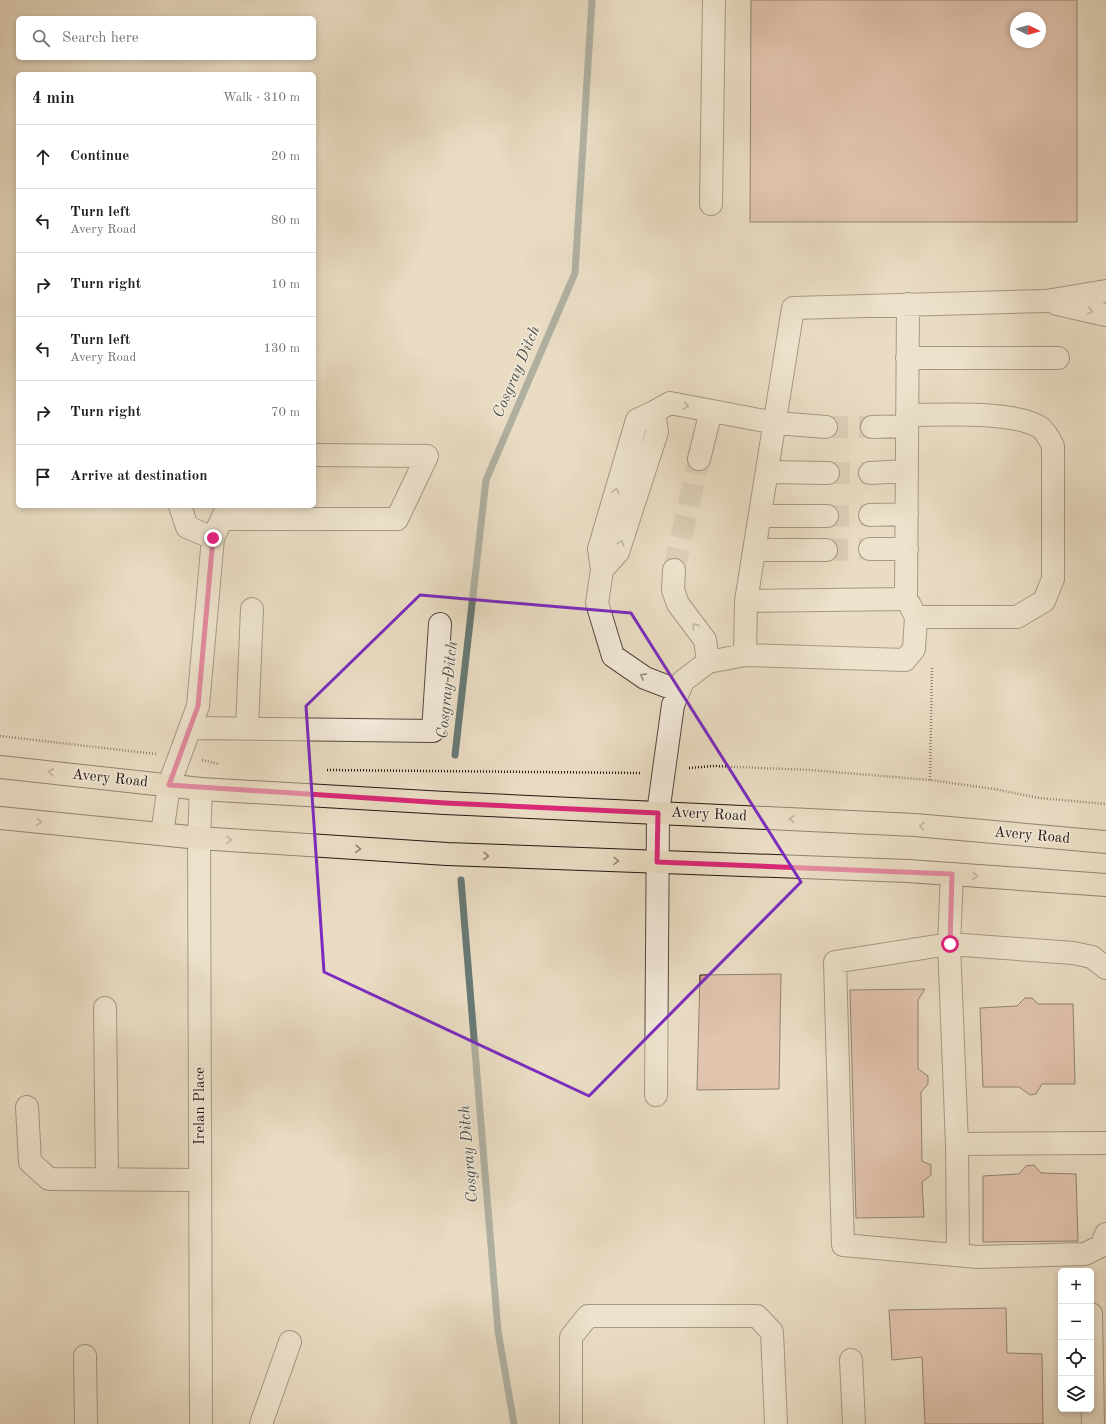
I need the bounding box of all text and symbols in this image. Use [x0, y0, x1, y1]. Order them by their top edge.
north arrow [1010, 12, 1046, 48]
search box [16, 16, 316, 60]
icon: search [30, 27, 52, 49]
text: Search here [62, 31, 139, 46]
text: 4 min [32, 90, 75, 107]
text: Walk · 310 m [223, 91, 300, 104]
icon: ahead [32, 146, 54, 168]
text: Continue [70, 149, 129, 164]
text: 20 m [271, 150, 300, 163]
text: Turn left [70, 205, 130, 220]
icon: left [32, 210, 54, 232]
text: 80 m [271, 214, 300, 227]
text: Avery Road [70, 223, 136, 236]
icon: right [32, 274, 54, 296]
text: Turn right [70, 277, 141, 292]
text: 10 m [271, 278, 300, 291]
one-way arrow [1086, 306, 1093, 315]
water label: Cosgray Ditch [490, 324, 544, 420]
text: Turn left [70, 333, 130, 348]
icon: left [32, 338, 54, 360]
text: 130 m [263, 342, 300, 355]
text: Avery Road [70, 351, 136, 364]
icon: right [32, 402, 54, 424]
one-way arrow [683, 402, 689, 410]
text: Turn right [70, 405, 141, 420]
text: 70 m [271, 406, 300, 419]
icon: arrive [32, 466, 54, 488]
text: Arrive at destination [70, 469, 208, 484]
one-way arrow [611, 488, 620, 495]
route end [204, 529, 222, 547]
one-way arrow [616, 540, 625, 547]
one-way arrow [693, 624, 700, 631]
water label: Cosgray Ditch [435, 640, 461, 740]
one-way arrow [640, 673, 647, 680]
one-way arrow [48, 768, 54, 777]
street label: Avery Road [71, 768, 149, 790]
street label: Avery Road [670, 806, 748, 824]
one-way arrow [789, 815, 795, 824]
one-way arrow [36, 817, 42, 826]
one-way arrow [918, 821, 925, 830]
street label: Avery Road [993, 825, 1071, 847]
one-way arrow [226, 836, 232, 845]
one-way arrow [355, 844, 361, 853]
one-way arrow [483, 852, 489, 860]
one-way arrow [613, 856, 619, 865]
one-way arrow [972, 871, 978, 880]
route start [941, 935, 959, 953]
street label: Irelan Place [193, 1067, 208, 1145]
water label: Cosgray Ditch [457, 1104, 481, 1204]
map controls [1058, 1268, 1094, 1412]
button: + [1058, 1268, 1094, 1304]
button: − [1058, 1304, 1094, 1340]
button: locate [1058, 1340, 1094, 1376]
button: layers [1058, 1376, 1094, 1412]

